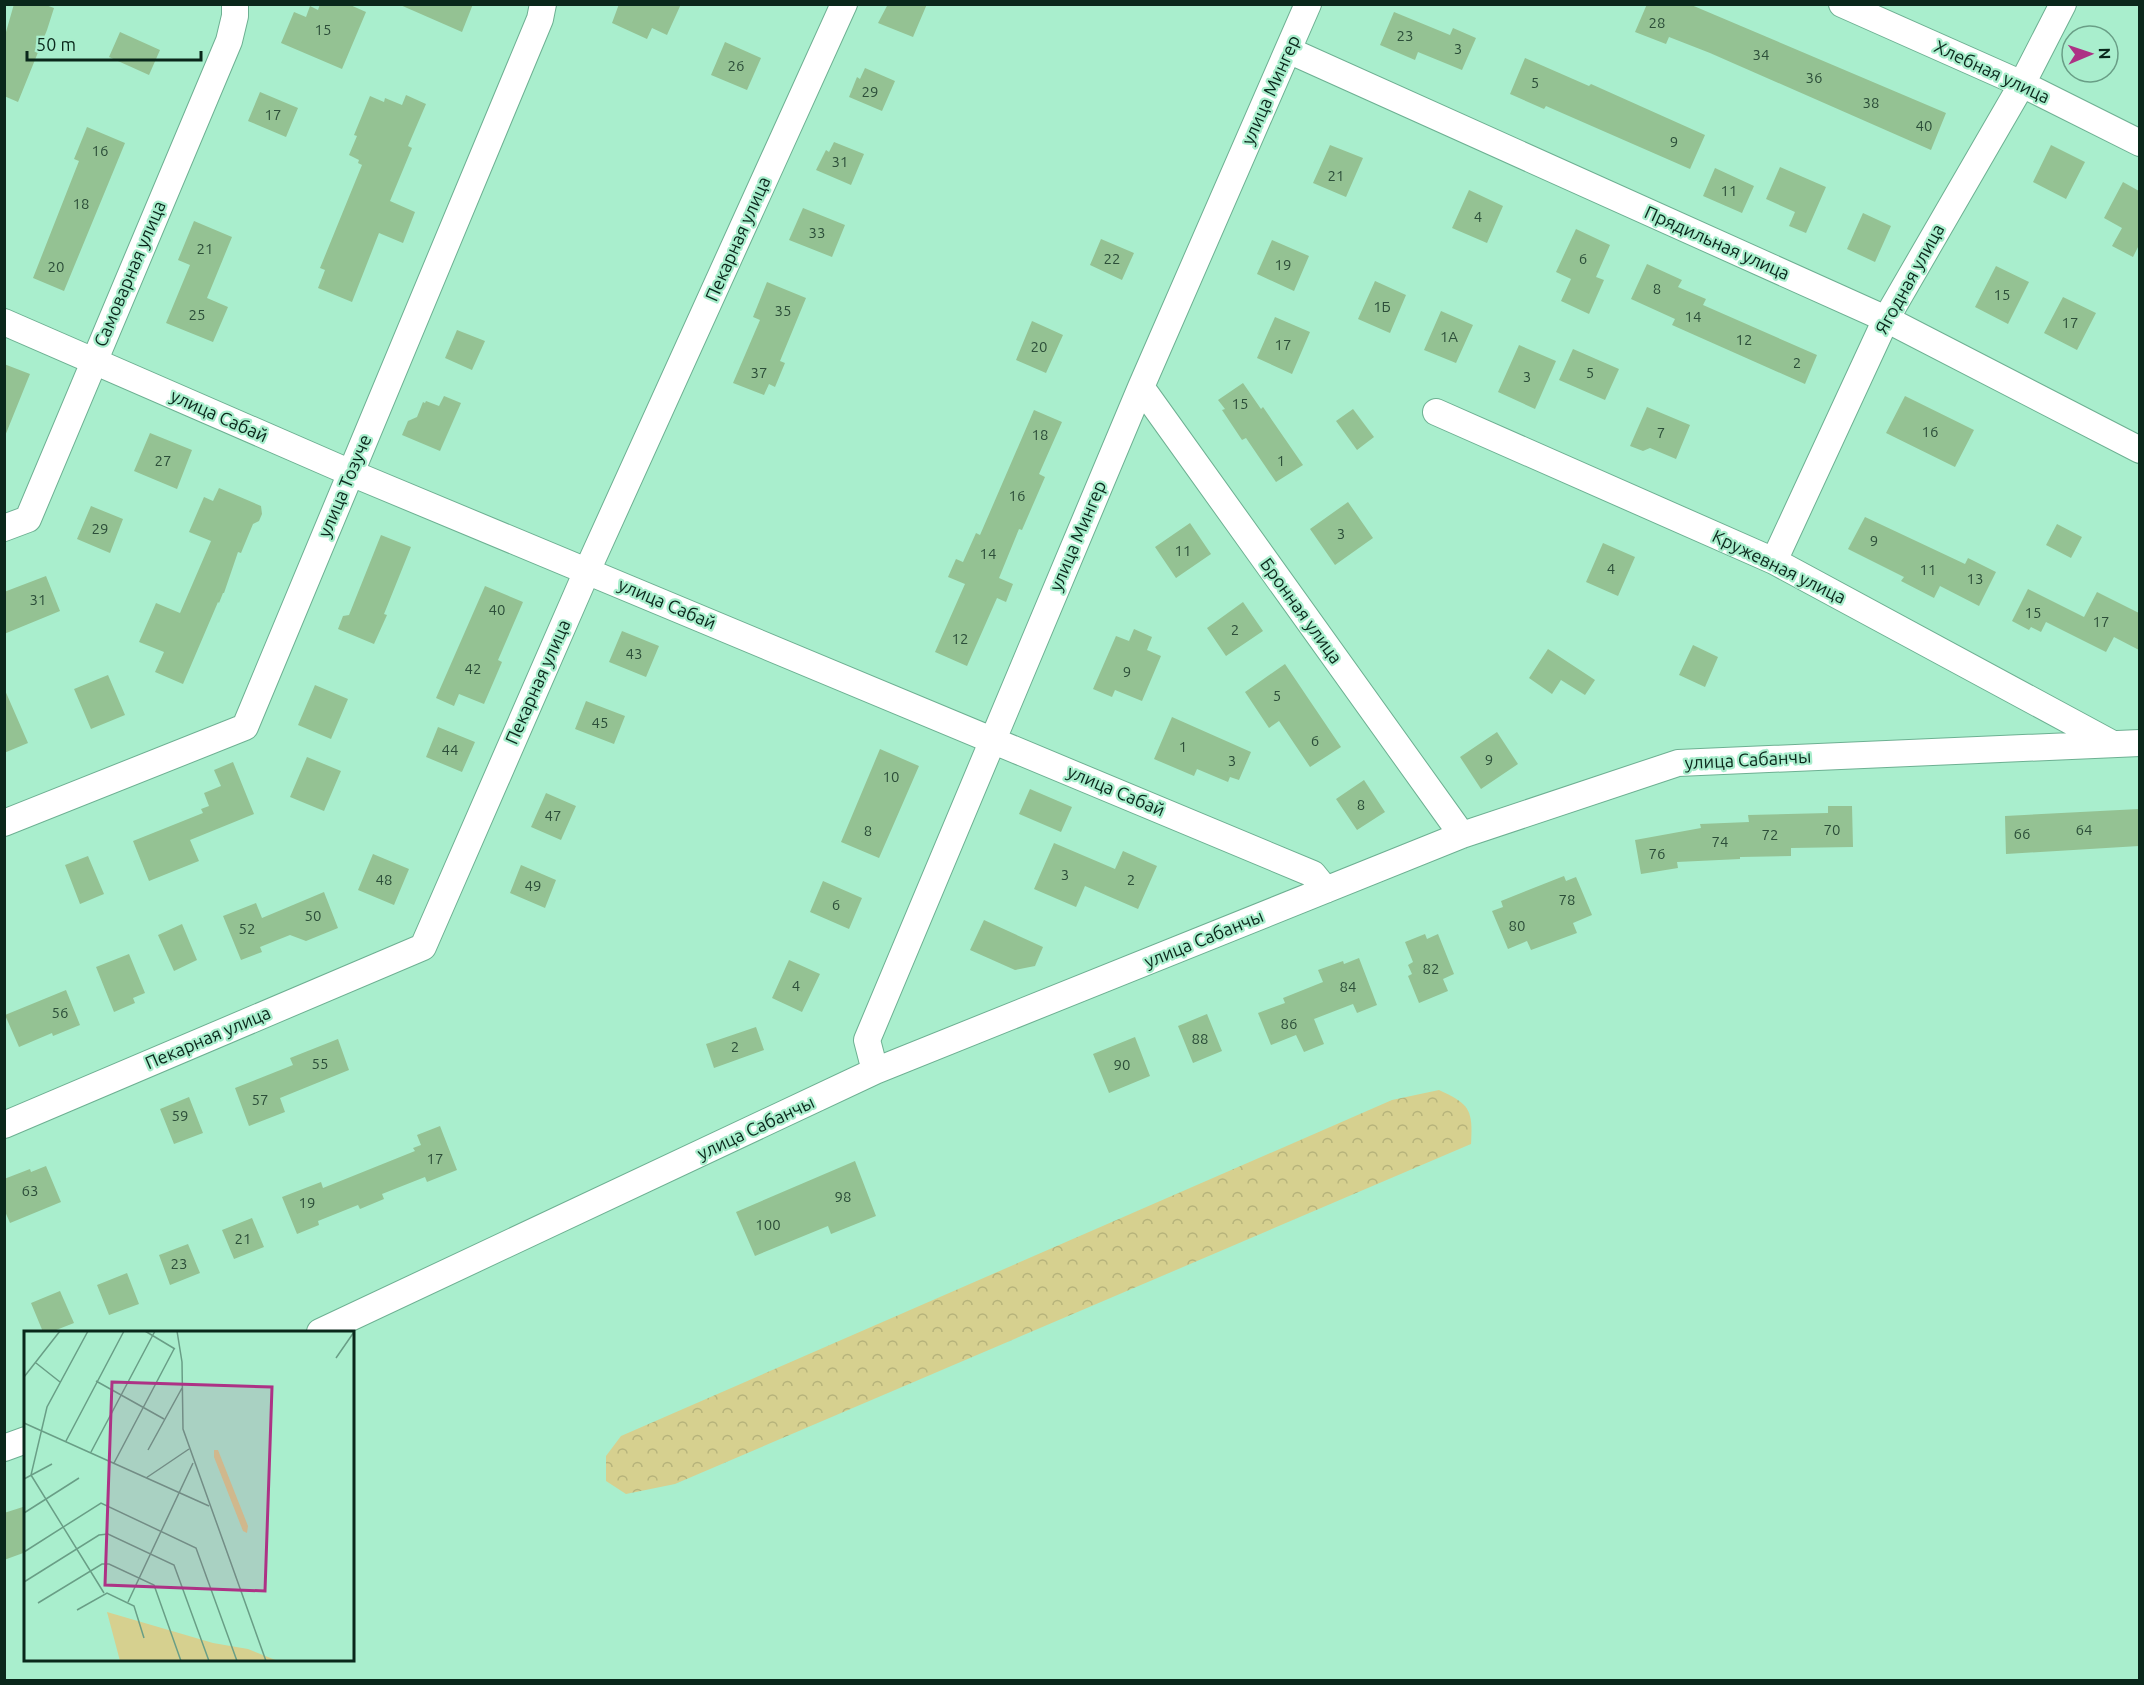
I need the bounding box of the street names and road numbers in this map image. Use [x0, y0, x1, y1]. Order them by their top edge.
street label: улица Мингер [1237, 32, 1303, 148]
street label: Хлебная улица [1931, 36, 2053, 107]
street label: Пекарная улица [701, 173, 774, 304]
street label: Самоварная улица [89, 198, 169, 350]
street label: Прядильная улица [1642, 201, 1793, 283]
street label: Ягодная улица [1871, 220, 1948, 337]
street label: улица Сабай [168, 385, 271, 445]
street label: улица Тозуче [313, 431, 375, 540]
street label: улица Мингер [1045, 477, 1109, 594]
street label: Кружевная улица [1709, 525, 1849, 607]
street label: Бронная улица [1257, 554, 1347, 667]
street label: улица Сабай [616, 574, 719, 633]
street label: Пекарная улица [501, 616, 574, 747]
street label: улица Сабанчы [1684, 746, 1812, 772]
street label: улица Сабай [1065, 761, 1168, 820]
street label: улица Сабанчы [1141, 905, 1266, 971]
street label: Пекарная улица [142, 1002, 273, 1073]
street label: улица Сабанчы [694, 1091, 817, 1163]

